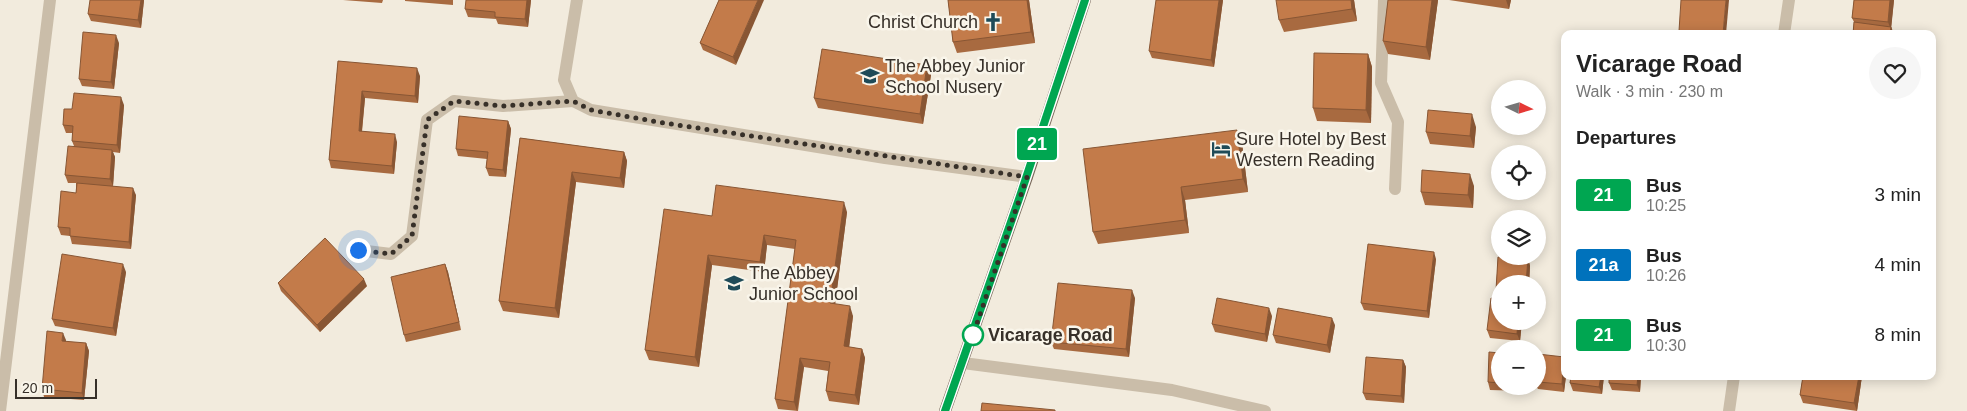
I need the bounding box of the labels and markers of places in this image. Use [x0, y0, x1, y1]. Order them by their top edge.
church icon: Christ Church [982, 11, 1004, 33]
place label: Christ Church [868, 12, 978, 32]
place label: The Abbey Junior School Nusery [885, 56, 1025, 97]
school or university icon: The Abbey Junior School Nusery [859, 65, 881, 87]
place label: Sure Hotel by Best Western Reading [1236, 129, 1386, 170]
hotel icon: Sure Hotel by Best Western Reading [1210, 138, 1232, 160]
place label: The Abbey Junior School [749, 263, 858, 304]
school or university icon: The Abbey Junior School [723, 272, 745, 294]
marker: Vicarage Road [962, 324, 984, 346]
place label: Vicarage Road [988, 325, 1113, 345]

